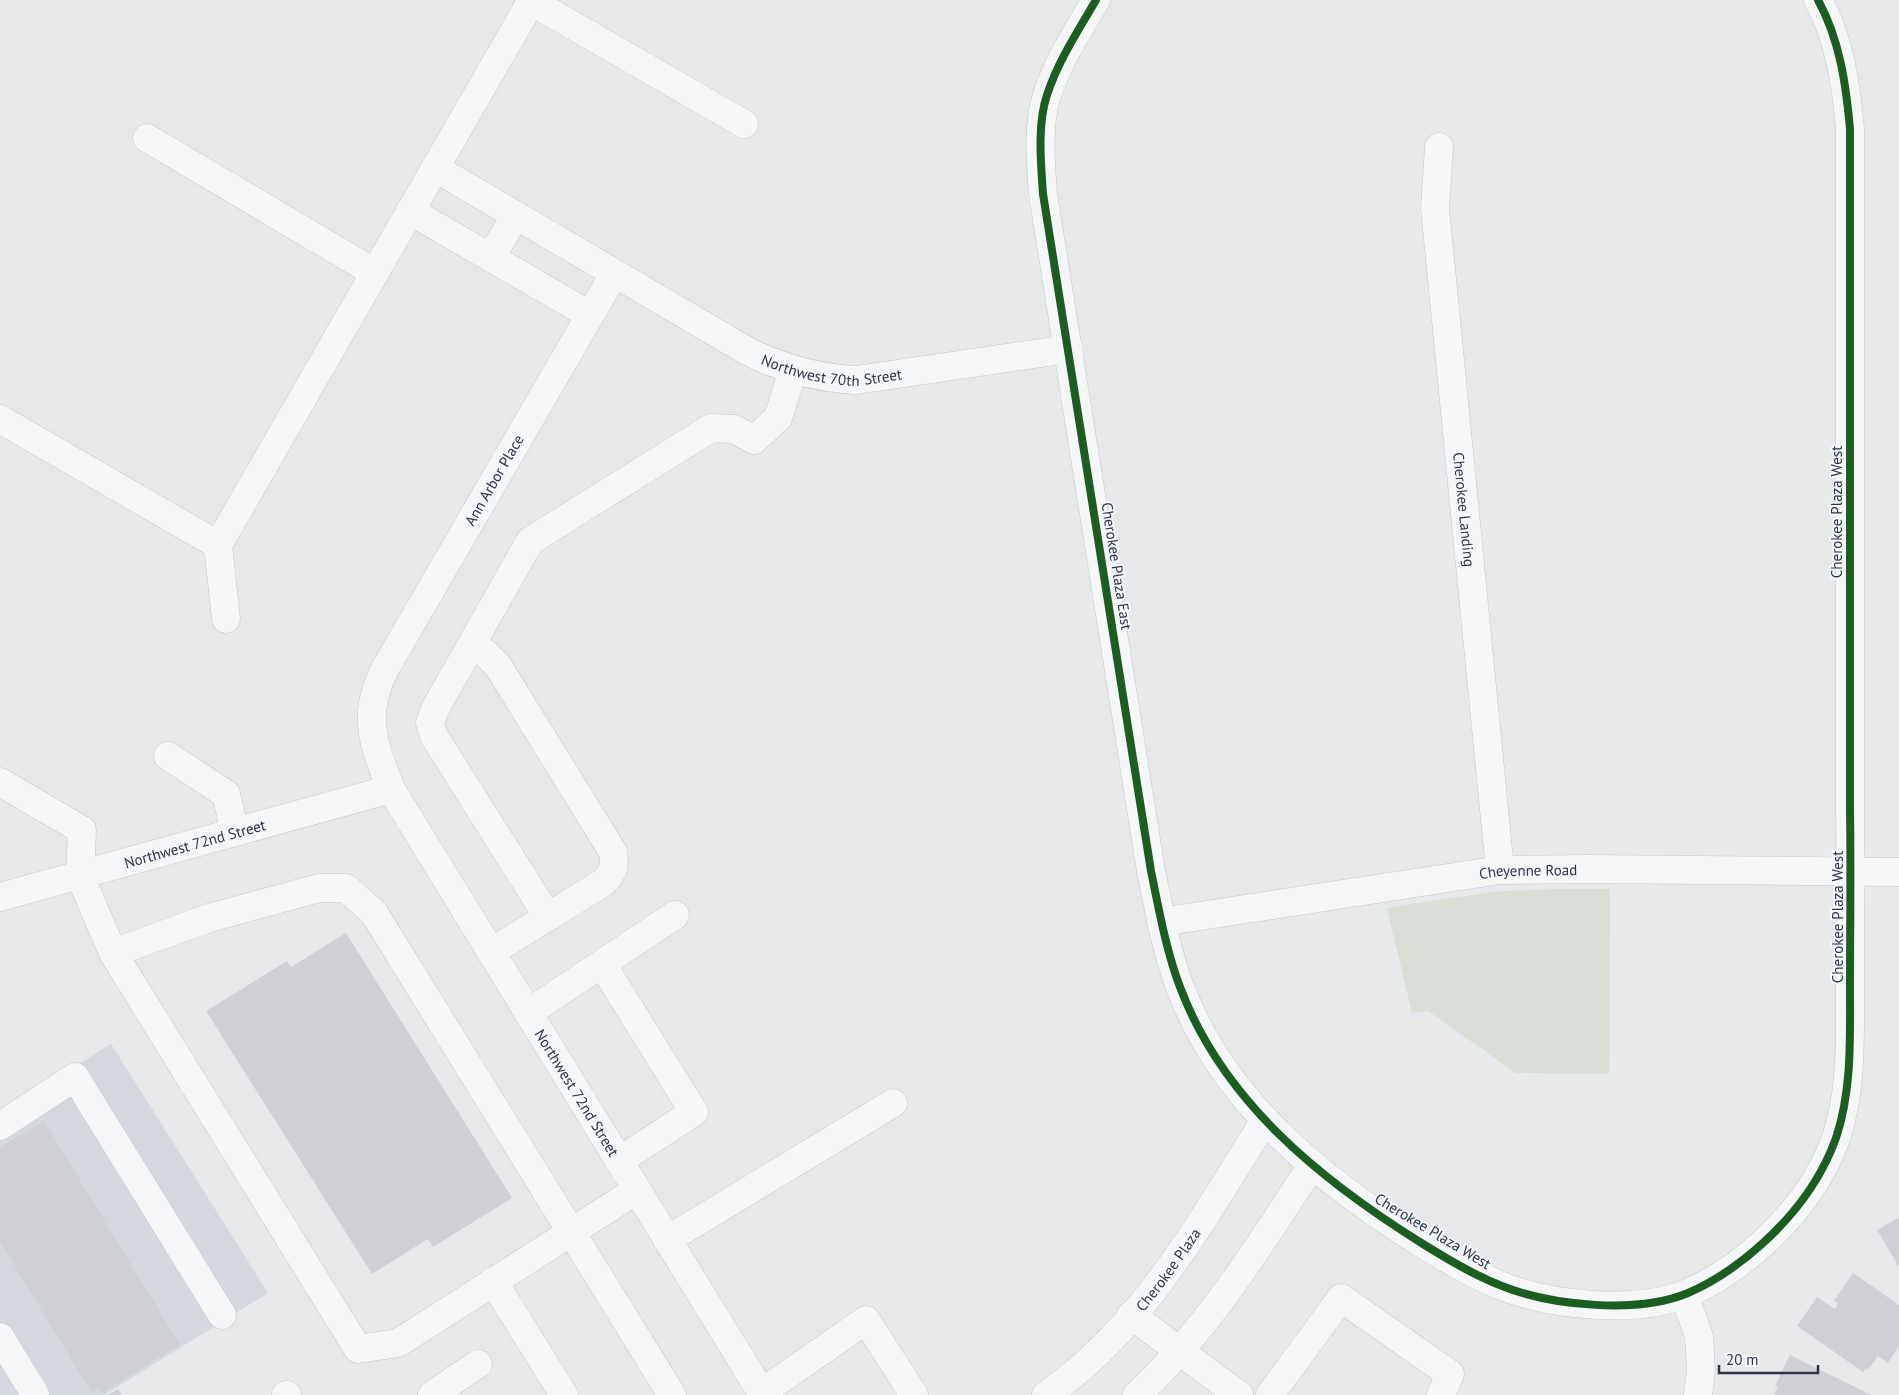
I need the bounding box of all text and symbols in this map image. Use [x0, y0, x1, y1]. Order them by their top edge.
street label: Northwest 70th Street [759, 349, 903, 390]
street label: Ann Arbor Place [460, 431, 528, 529]
street label: Cherokee Plaza West [1827, 446, 1846, 578]
street label: Cherokee Landing [1450, 451, 1480, 568]
street label: Cherokee Plaza East [1098, 501, 1136, 631]
street label: Northwest 72nd Street [122, 815, 268, 872]
street label: Cherokee Plaza West [1828, 851, 1847, 983]
street label: Cheyenne Road [1478, 860, 1577, 883]
street label: Northwest 72nd Street [531, 1025, 624, 1160]
street label: Cherokee Plaza West [1371, 1189, 1495, 1273]
street label: Cherokee Plaza [1131, 1224, 1204, 1315]
scale bar [1719, 1342, 1818, 1374]
text: 20 m [1726, 1350, 1759, 1369]

